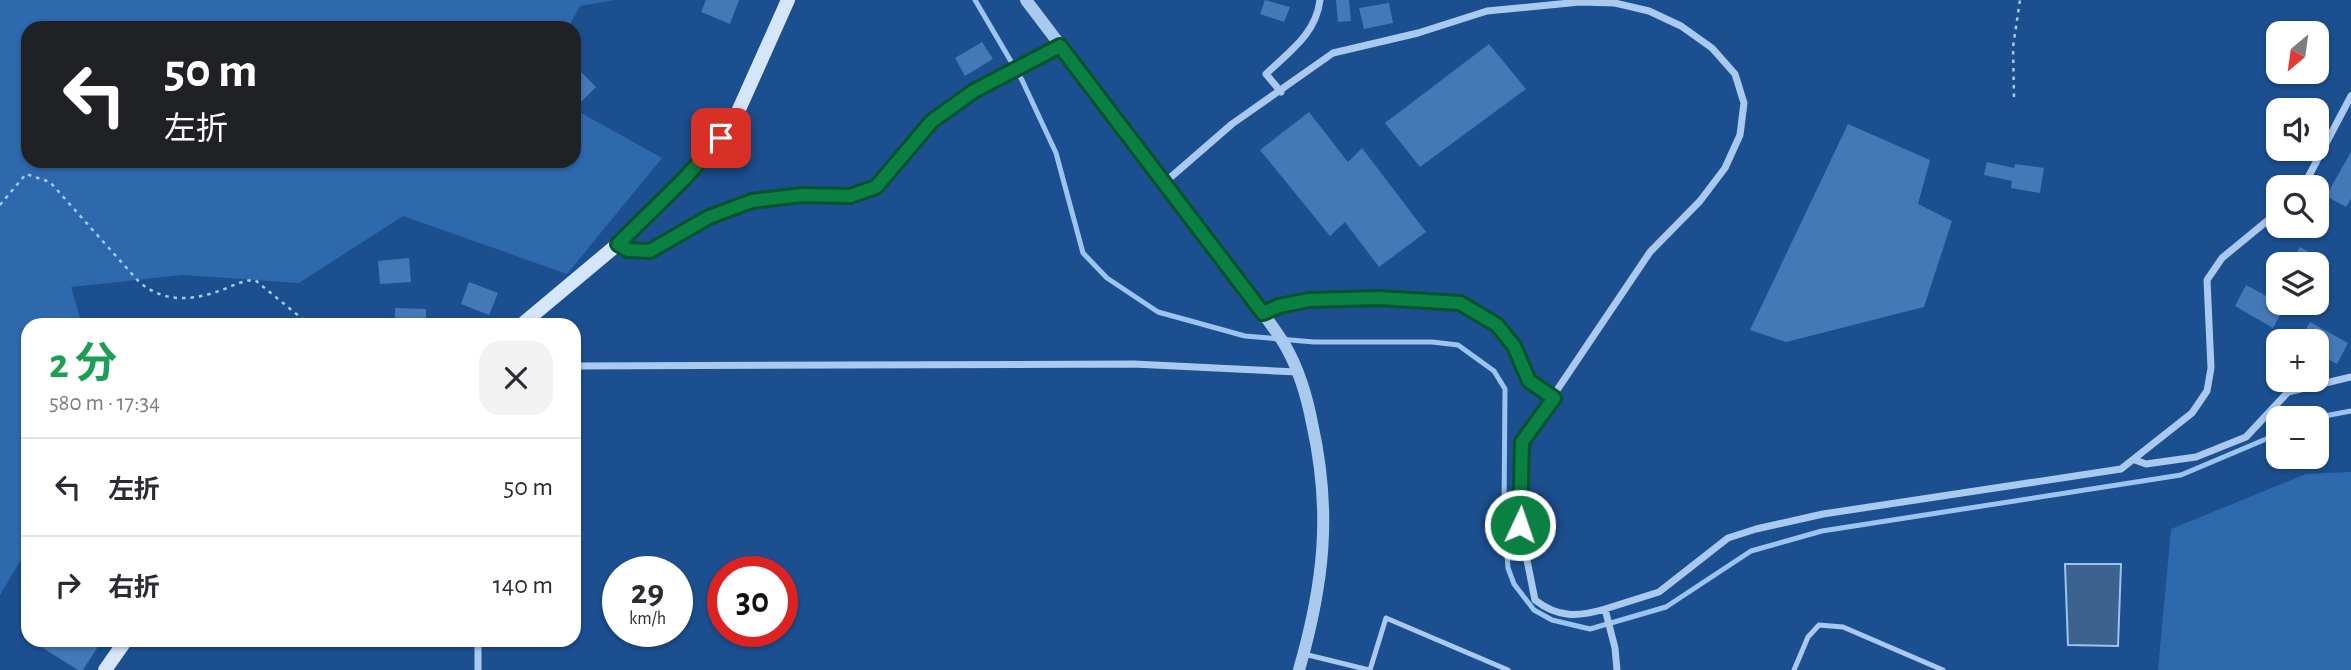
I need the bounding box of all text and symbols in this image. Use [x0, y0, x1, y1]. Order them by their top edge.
north arrow [2266, 21, 2329, 84]
map controls [2266, 21, 2329, 469]
text: 50 m [164, 47, 258, 96]
icon: left [49, 49, 140, 140]
button: sound [2266, 98, 2329, 161]
pin [691, 108, 751, 168]
text: 左折 [164, 113, 228, 145]
icon: arrive [702, 119, 740, 157]
button: search [2266, 175, 2329, 238]
button: layers [2266, 252, 2329, 315]
button: + [2266, 329, 2329, 392]
button: close [479, 341, 553, 415]
text: 2 分 [49, 343, 117, 385]
text: 580 m · 17:34 [49, 392, 160, 415]
button: − [2266, 406, 2329, 469]
icon: left [49, 468, 87, 506]
text: 50 m [503, 474, 553, 500]
text: 左折 [108, 477, 160, 503]
position arrow [1483, 488, 1557, 562]
speed limit sign: 30 [707, 556, 798, 647]
icon: right [49, 566, 87, 604]
text: 140 m [493, 572, 553, 598]
text: 右折 [108, 575, 160, 601]
text: 29 [631, 575, 664, 610]
text: km/h [629, 610, 666, 628]

